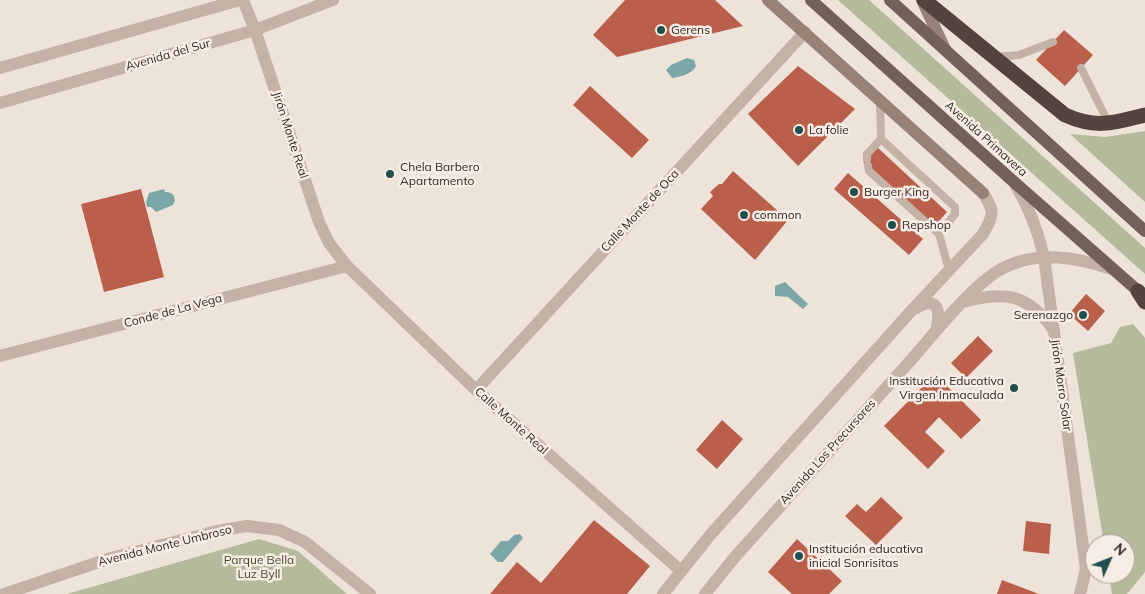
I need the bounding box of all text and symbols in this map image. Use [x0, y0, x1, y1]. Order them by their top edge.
place label: Gerens [671, 23, 710, 37]
marker: Gerens [655, 24, 667, 36]
street label: Avenida del Sur [124, 36, 212, 74]
street label: Jirón Monte Real [269, 90, 311, 180]
street label: Avenida Primavera [942, 98, 1030, 180]
place label: La folie [809, 123, 849, 137]
marker: La folie [793, 124, 805, 136]
place label: Chela Barbero Apartamento [400, 160, 480, 188]
street label: Calle Monte de Oca [598, 167, 682, 255]
marker: Chela Barbero Apartamento [384, 168, 396, 180]
place label: Burger King [864, 185, 929, 199]
marker: Burger King [848, 186, 860, 198]
place label: common [754, 208, 802, 222]
marker: common [738, 209, 750, 221]
place label: Repshop [902, 218, 951, 232]
marker: Repshop [886, 219, 898, 231]
street label: Conde de La Vega [122, 291, 224, 331]
place label: Serenazgo [1014, 308, 1073, 322]
marker: Serenazgo [1077, 309, 1089, 321]
street label: Jirón Morro Solar [1047, 338, 1075, 432]
place label: Institución Educativa Virgen Inmaculada [889, 374, 1004, 402]
marker: Institución Educativa Virgen Inmaculada [1008, 382, 1020, 394]
street label: Calle Monte Real [472, 384, 550, 458]
street label: Avenida Los Precursores [777, 397, 879, 507]
street label: Avenida Monte Umbroso [97, 522, 233, 570]
north arrow [1085, 534, 1135, 584]
text: N [1110, 539, 1130, 559]
place label: Institución educativa inicial Sonrisitas [809, 542, 923, 570]
marker: Institución educativa inicial Sonrisitas [793, 550, 805, 562]
park label: Parque Bella Luz Byll [224, 553, 294, 581]

